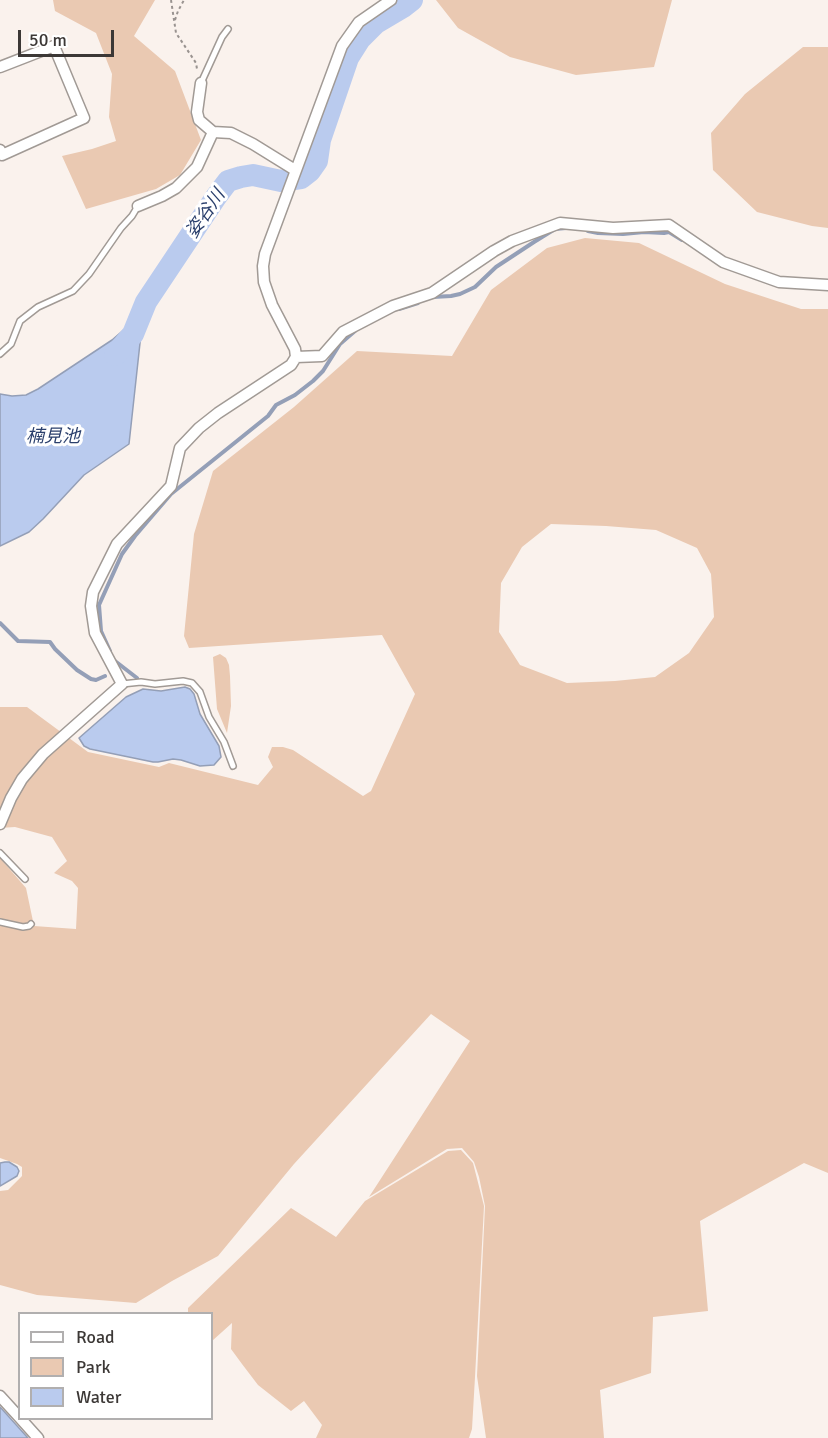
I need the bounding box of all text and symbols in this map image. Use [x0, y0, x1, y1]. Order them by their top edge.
scale bar [21, 18, 117, 56]
text: 50 m [29, 29, 67, 51]
water label: 姿谷川 [182, 186, 230, 242]
water label: 楠見池 [26, 426, 80, 448]
legend [18, 1312, 213, 1420]
text: Road [76, 1326, 115, 1348]
text: Park [76, 1356, 111, 1378]
text: Water [76, 1386, 121, 1408]

